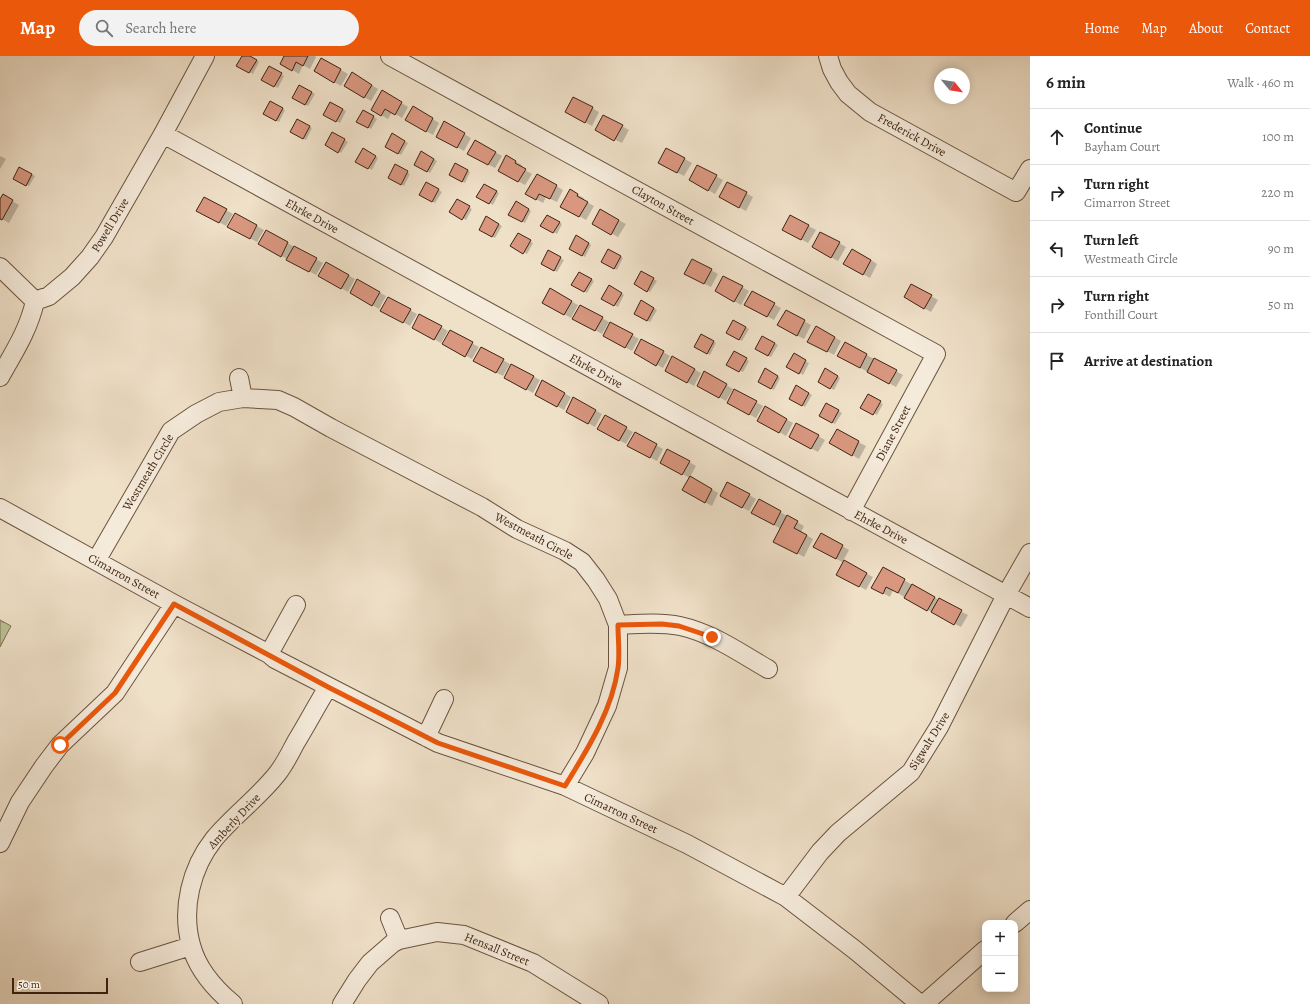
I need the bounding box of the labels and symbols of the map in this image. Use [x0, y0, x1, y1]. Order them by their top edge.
north arrow [934, 68, 970, 104]
street label: Frederick Drive [875, 110, 949, 160]
street label: Clayton Street [629, 181, 697, 229]
street label: Powell Drive [88, 195, 132, 255]
street label: Ehrke Drive [283, 195, 341, 237]
street label: Ehrke Drive [567, 350, 625, 392]
street label: Diane Street [872, 402, 914, 464]
street label: Westmeath Circle [118, 431, 177, 514]
street label: Ehrke Drive [851, 506, 911, 548]
street label: Westmeath Circle [491, 508, 576, 563]
street label: Cimarron Street [85, 550, 163, 602]
route end [703, 628, 721, 646]
street label: Sigwalt Drive [905, 709, 953, 773]
route start [51, 736, 69, 754]
street label: Cimarron Street [581, 789, 661, 837]
street label: Amberly Drive [203, 790, 264, 853]
street label: Hensall Street [462, 929, 532, 969]
scale bar [12, 976, 108, 995]

